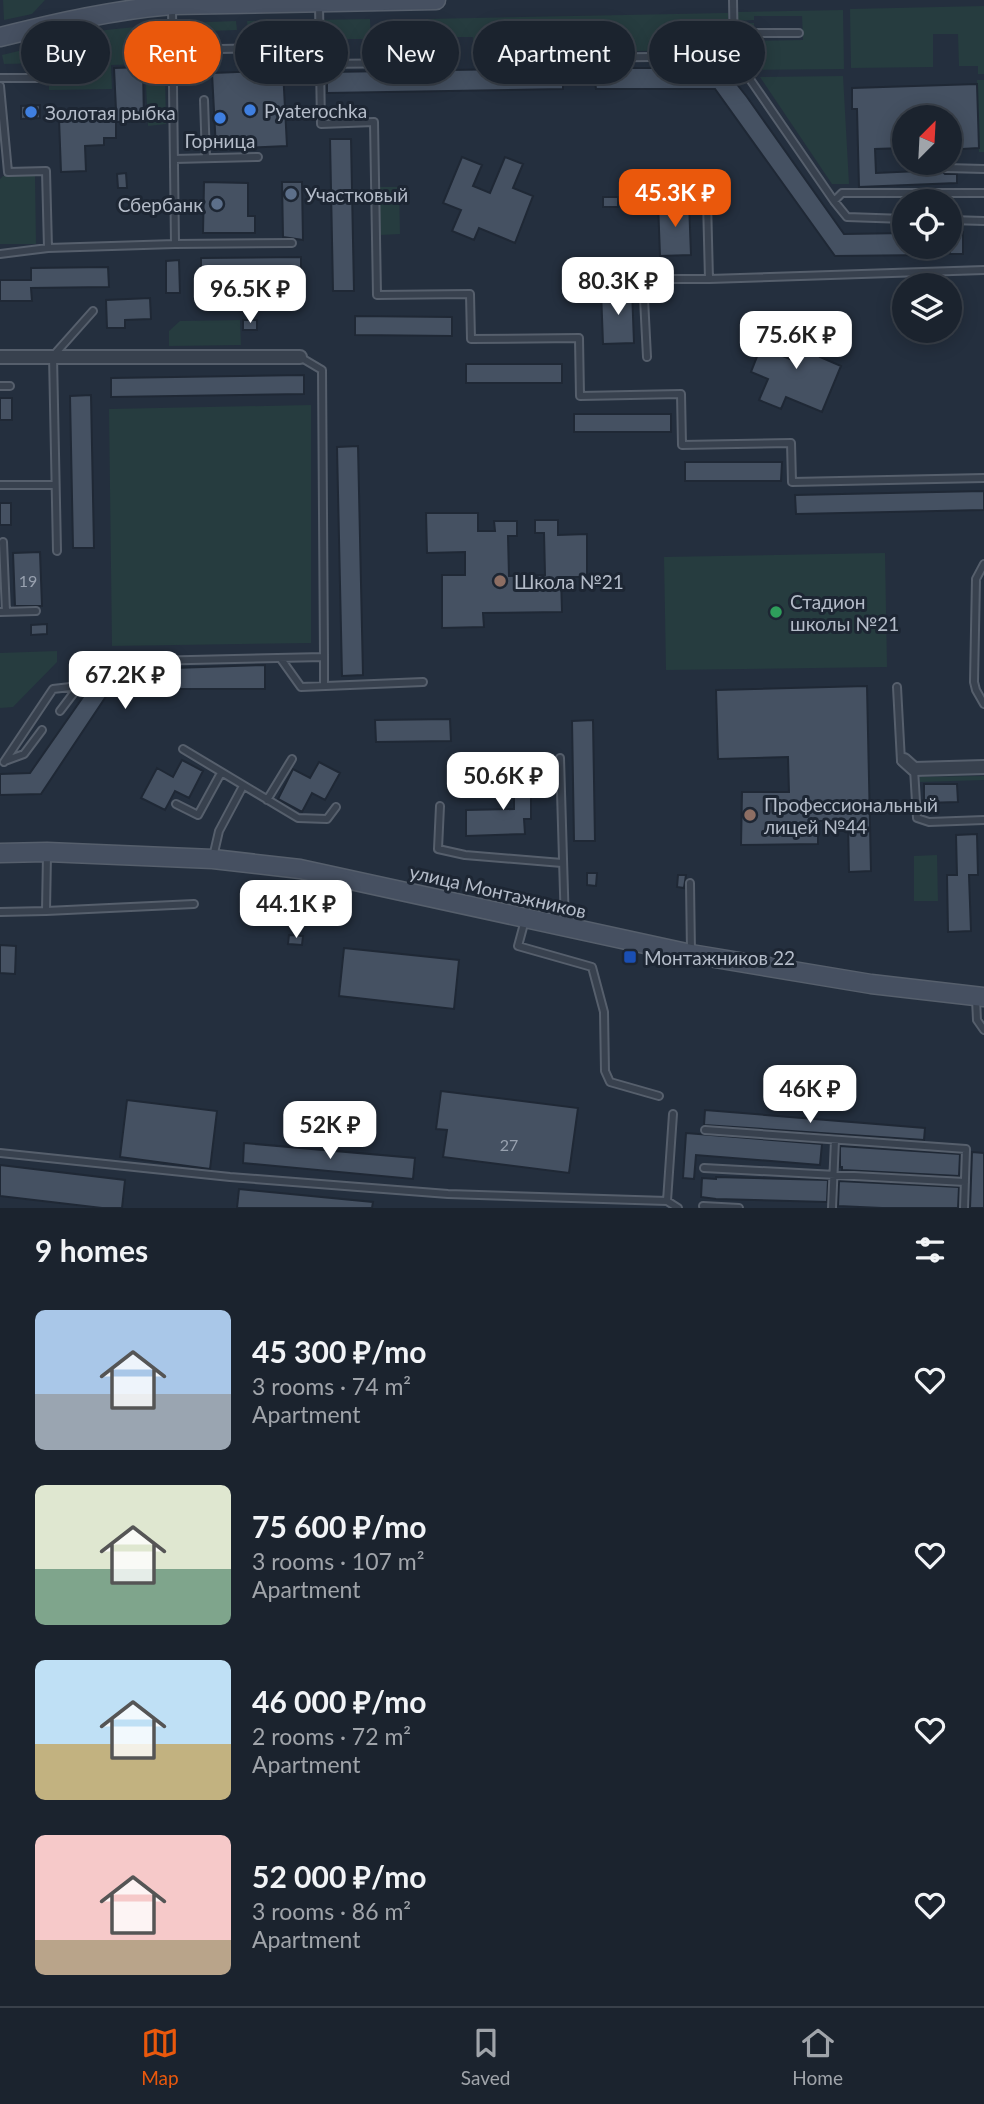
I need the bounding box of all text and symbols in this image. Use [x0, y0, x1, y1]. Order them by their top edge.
chip: Buy [21, 21, 110, 84]
chip: Rent [124, 21, 221, 84]
chip: Filters [235, 21, 348, 84]
chip: New [362, 21, 459, 84]
chip: Apartment [473, 21, 635, 84]
chip: House [649, 21, 765, 84]
place label: Pyaterochka [264, 99, 367, 122]
place label: Золотая рыбка [45, 101, 176, 124]
marker: Pyaterochka [242, 102, 258, 118]
marker: Золотая рыбка [23, 104, 39, 120]
north arrow [892, 105, 962, 175]
map controls [892, 105, 962, 343]
marker: Горница [212, 110, 228, 126]
place label: Горница [185, 129, 255, 152]
pin: 45.3K ₽ [610, 170, 740, 229]
text: 45.3K ₽ [635, 178, 715, 206]
place label: Участковый [305, 183, 408, 206]
marker: Участковый [283, 186, 299, 202]
button: locate [892, 189, 962, 259]
place label: Сбербанк [118, 193, 203, 216]
marker: Сбербанк [209, 196, 225, 212]
pin: 80.3K ₽ [553, 258, 683, 317]
pin: 96.5K ₽ [185, 266, 315, 325]
text: 80.3K ₽ [578, 266, 658, 294]
button: layers [892, 273, 962, 343]
text: 96.5K ₽ [210, 274, 290, 302]
pin: 75.6K ₽ [731, 312, 861, 371]
text: 75.6K ₽ [756, 320, 836, 348]
place label: Школа №21 [514, 570, 624, 593]
house number: 19 [19, 571, 37, 590]
marker: Школа №21 [492, 573, 508, 589]
place label: Стадион школы №21 [790, 590, 899, 635]
marker: Стадион школы №21 [768, 604, 784, 620]
pin: 67.2K ₽ [60, 652, 190, 711]
text: 67.2K ₽ [85, 660, 165, 688]
pin: 50.6K ₽ [438, 752, 568, 812]
text: 50.6K ₽ [463, 761, 543, 789]
place label: Профессиональный лицей №44 [764, 793, 938, 838]
marker: Профессиональный лицей №44 [742, 807, 758, 823]
street label: улица Монтажников [407, 859, 589, 923]
pin: 44.1K ₽ [231, 880, 361, 940]
text: 44.1K ₽ [256, 889, 336, 917]
place label: Монтажников 22 [644, 946, 795, 969]
marker: Монтажников 22 [622, 949, 638, 965]
pin: 46K ₽ [761, 1066, 859, 1125]
text: 46K ₽ [779, 1074, 841, 1102]
pin: 52K ₽ [281, 1102, 379, 1161]
text: 52K ₽ [299, 1110, 361, 1138]
house number: 27 [500, 1135, 518, 1154]
icon: filters [911, 1231, 949, 1269]
text: 9 homes [35, 1232, 148, 1268]
text: 45 300 ₽/mo [252, 1333, 427, 1369]
icon: home [91, 1338, 175, 1422]
icon: heart [911, 1361, 949, 1399]
text: 3 rooms · 74 m² [252, 1372, 411, 1400]
text: Apartment [252, 1400, 360, 1428]
text: 75 600 ₽/mo [252, 1508, 427, 1544]
icon: home [91, 1513, 175, 1597]
icon: heart [911, 1536, 949, 1574]
text: 3 rooms · 107 m² [252, 1547, 424, 1575]
text: Apartment [252, 1575, 360, 1603]
text: 46 000 ₽/mo [252, 1683, 427, 1719]
icon: home [91, 1688, 175, 1772]
icon: heart [911, 1711, 949, 1749]
text: 2 rooms · 72 m² [252, 1722, 411, 1750]
text: Apartment [252, 1750, 360, 1778]
text: 52 000 ₽/mo [252, 1858, 427, 1894]
icon: home [91, 1863, 175, 1947]
icon: heart [911, 1886, 949, 1924]
text: 3 rooms · 86 m² [252, 1897, 411, 1925]
text: Apartment [252, 1925, 360, 1953]
tab: Map [141, 2024, 179, 2089]
tab: Saved [461, 2024, 510, 2089]
tab: Home [792, 2024, 843, 2089]

